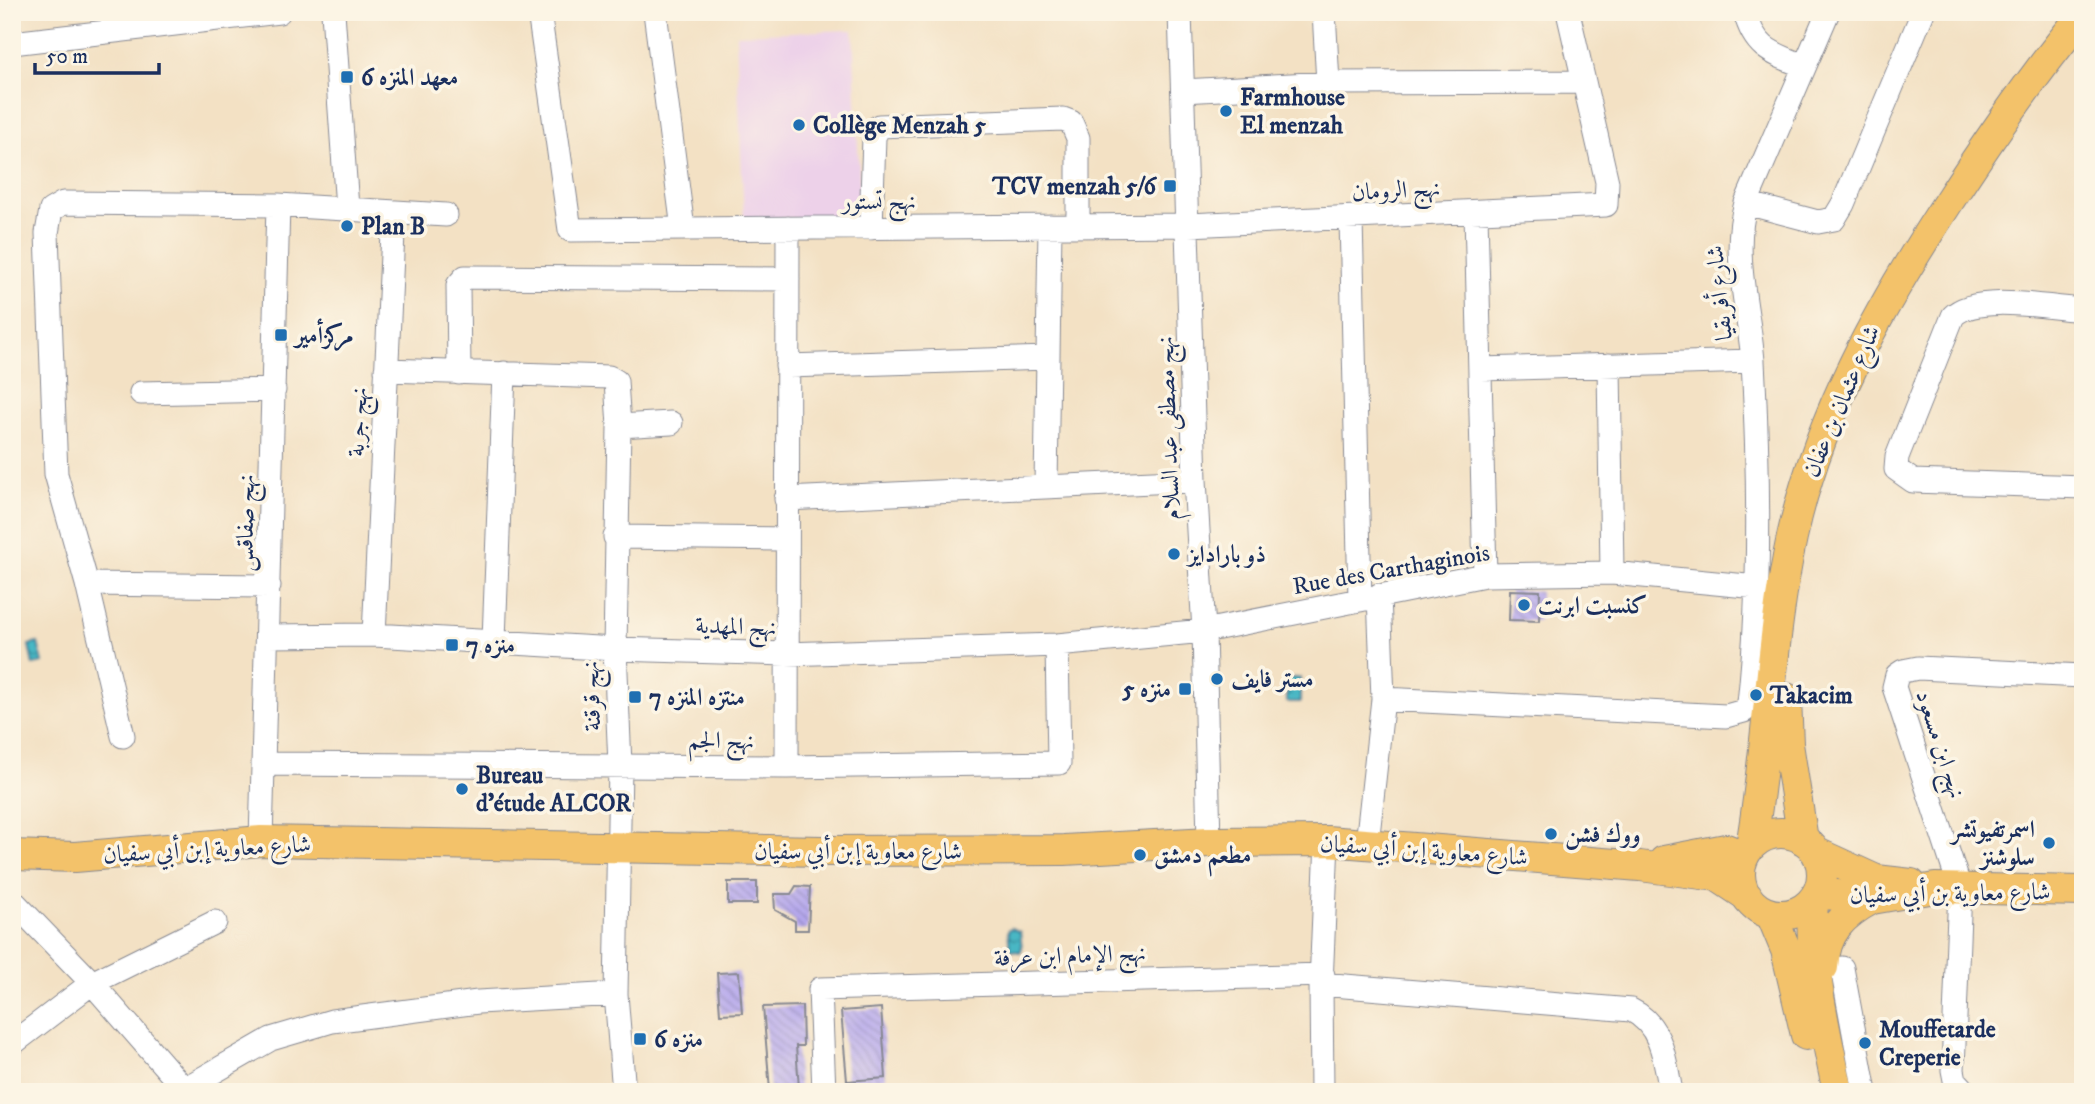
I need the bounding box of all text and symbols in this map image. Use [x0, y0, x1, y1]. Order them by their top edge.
scale bar [35, 32, 159, 76]
text: 50 m [46, 44, 88, 70]
place label: معهد المنزه 6 [361, 63, 458, 93]
marker: معهد المنزه 6 [339, 69, 355, 85]
place label: Farmhouse El menzah [1240, 83, 1345, 141]
marker: Farmhouse El menzah [1218, 103, 1234, 119]
place label: Collège Menzah 5 [813, 111, 986, 141]
marker: Collège Menzah 5 [791, 117, 807, 133]
place label: TCV menzah 5/6 [991, 172, 1158, 202]
street label: نهج الرومان [1351, 174, 1441, 213]
marker: TCV menzah 5/6 [1162, 178, 1178, 194]
street label: نهج تستور [840, 187, 916, 222]
place label: Plan B [361, 212, 425, 242]
marker: Plan B [339, 218, 355, 234]
street label: شارع أفريقيا [1697, 243, 1744, 342]
place label: مركزأمير [292, 318, 354, 352]
street label: شارع عثمان بن عفان [1796, 321, 1891, 484]
marker: مركزأمير [273, 327, 289, 343]
street label: نهج مصطفى عبد السلام [1151, 335, 1192, 521]
street label: نهج جربة [341, 386, 380, 458]
street label: نهج صفاقس [230, 474, 267, 572]
street label: Rue des Carthaginois [1290, 538, 1492, 602]
place label: ذو بارادايز [1185, 540, 1266, 570]
marker: ذو بارادايز [1166, 546, 1182, 562]
place label: كنسبت ابرنت [1538, 591, 1647, 621]
marker: كنسبت ابرنت [1516, 597, 1532, 613]
street label: نهج المهدية [695, 611, 777, 648]
place label: منزه 7 [466, 631, 515, 661]
marker: منزه 7 [444, 637, 460, 653]
street label: نهج قرقنة [576, 660, 613, 732]
place label: مستر فايف [1231, 665, 1314, 695]
marker: مستر فايف [1209, 671, 1225, 687]
place label: منزه 5 [1122, 675, 1171, 705]
marker: منزه 5 [1177, 681, 1193, 697]
place label: Takacim [1769, 681, 1853, 711]
place label: منتزه المنزه 7 [649, 683, 745, 713]
street label: نهج ابن مسعود [1904, 686, 1972, 804]
marker: Takacim [1748, 687, 1764, 703]
marker: منتزه المنزه 7 [627, 689, 643, 705]
street label: نهج الجم [688, 725, 754, 763]
place label: Bureau d'étude ALCOR [476, 761, 632, 819]
marker: Bureau d'étude ALCOR [454, 781, 470, 797]
place label: اسمرتفيوتشر سلوشنز [1949, 815, 2035, 873]
place label: ووك فشن [1565, 820, 1641, 850]
street label: شارع معاوية إبن أبي سفيان [1319, 826, 1529, 877]
marker: ووك فشن [1543, 826, 1559, 842]
street label: شارع معاوية إبن أبي سفيان [102, 827, 312, 874]
street label: شارع معاوية إبن أبي سفيان [754, 834, 962, 871]
marker: اسمرتفيوتشر سلوشنز [2041, 835, 2057, 851]
place label: مطعم دمشق [1154, 841, 1251, 877]
marker: مطعم دمشق [1132, 847, 1148, 863]
street label: شارع معاوية بن أبي سفيان [1849, 874, 2051, 915]
street label: نهج الإمام ابن عرفة [994, 938, 1147, 979]
place label: Mouffetarde Creperie [1879, 1015, 1996, 1073]
place label: منزه 6 [654, 1025, 703, 1055]
marker: منزه 6 [632, 1031, 648, 1047]
marker: Mouffetarde Creperie [1857, 1035, 1873, 1051]

